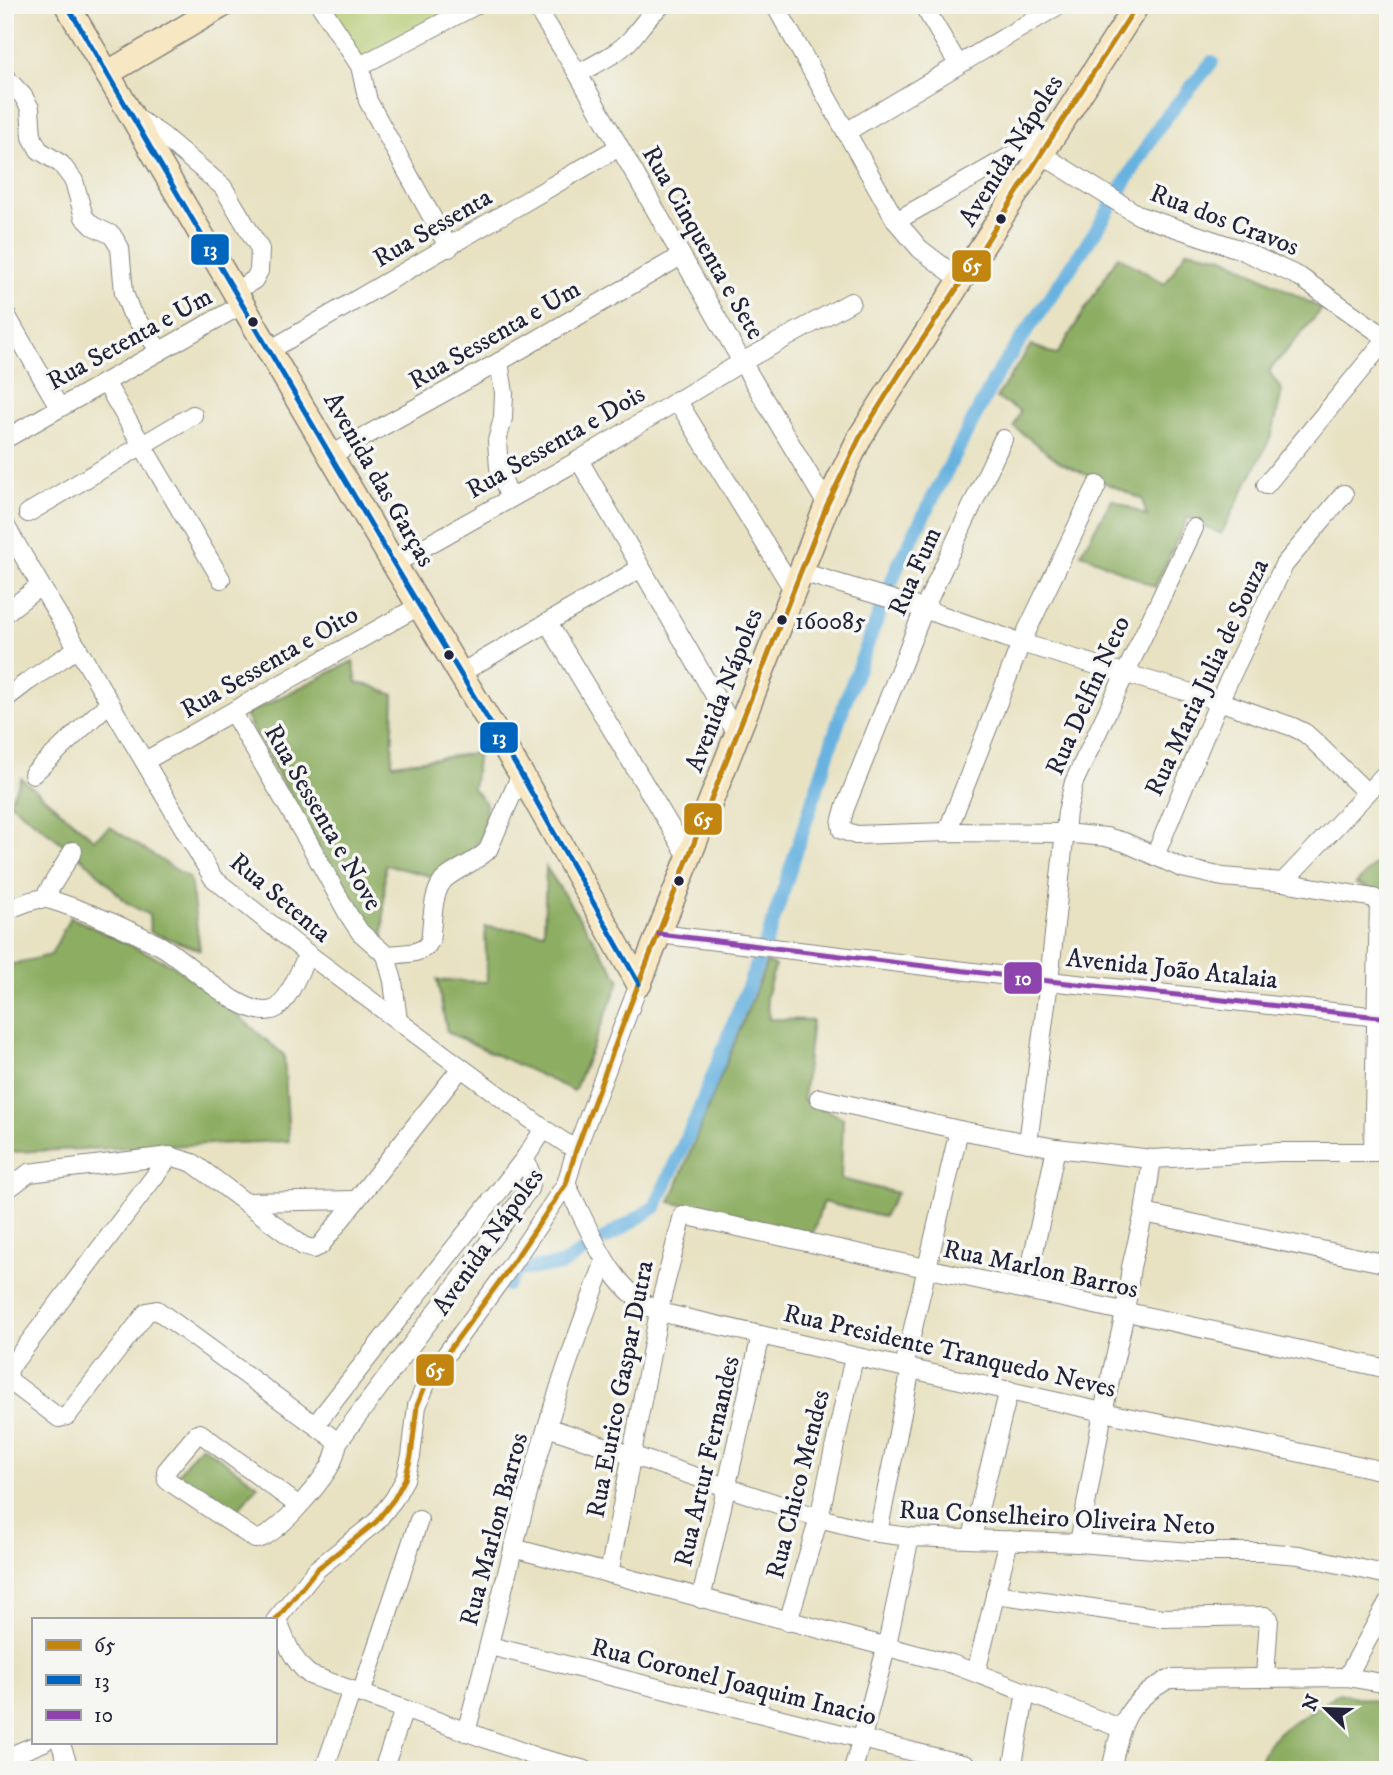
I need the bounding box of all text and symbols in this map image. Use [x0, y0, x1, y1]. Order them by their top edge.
street label: Avenida Nápoles [952, 69, 1071, 233]
street label: Rua Cinquenta e Sete [634, 140, 772, 346]
street label: Rua dos Cravos [1145, 177, 1304, 264]
street label: Rua Sessenta [367, 181, 498, 276]
unlabelled marker [994, 212, 1008, 226]
line badge: 13 [190, 233, 230, 266]
text: 13 [203, 239, 217, 262]
line badge: 65 [951, 249, 992, 283]
text: 65 [962, 255, 982, 278]
street label: Rua Sessenta e Um [403, 273, 586, 398]
street label: Rua Setenta e Um [41, 280, 218, 398]
unlabelled marker [246, 315, 260, 329]
street label: Rua Sessenta e Dois [460, 378, 651, 507]
street label: Avenida das Garças [315, 387, 442, 573]
street label: Rua Fum [881, 522, 950, 621]
street label: Rua Maria Julia de Souza [1138, 554, 1277, 802]
street label: Rua Sessenta e Oito [175, 598, 364, 727]
street label: Avenida Nápoles [678, 604, 771, 777]
place label: 160085 [795, 607, 866, 637]
street label: Rua Delfin Neto [1039, 611, 1138, 780]
marker: 160085 [775, 613, 789, 627]
unlabelled marker [442, 648, 456, 662]
street label: Rua Sessenta e Nove [256, 719, 389, 917]
line badge: 13 [479, 721, 519, 754]
text: 13 [492, 727, 506, 750]
line badge: 65 [683, 802, 723, 836]
text: 65 [693, 809, 713, 832]
street label: Rua Setenta [222, 846, 338, 950]
unlabelled marker [672, 874, 686, 888]
street label: Avenida João Atalaia [1065, 942, 1279, 997]
line badge: 10 [1003, 961, 1043, 995]
text: 10 [1014, 968, 1032, 991]
street label: Avenida Nápoles [425, 1162, 551, 1322]
street label: Rua Marlon Barros [940, 1233, 1141, 1306]
street label: Rua Eurico Gaspar Dutra [579, 1258, 662, 1521]
street label: Rua Presidente Tranquedo Neves [780, 1297, 1119, 1406]
line badge: 65 [415, 1353, 455, 1387]
street label: Rua Artur Fernandes [667, 1353, 748, 1570]
text: 65 [425, 1360, 445, 1383]
street label: Rua Chico Mendes [759, 1386, 838, 1582]
street label: Rua Marlon Barros [453, 1429, 536, 1630]
street label: Rua Conselheiro Oliveira Neto [898, 1494, 1216, 1543]
legend [32, 1618, 276, 1744]
street label: Rua Coronel Joaquim Inacio [588, 1631, 880, 1734]
text: 65 [94, 1633, 115, 1659]
text: 13 [94, 1669, 110, 1695]
north arrow [1292, 1674, 1362, 1744]
text: N [1298, 1691, 1326, 1715]
text: 10 [94, 1703, 113, 1729]

